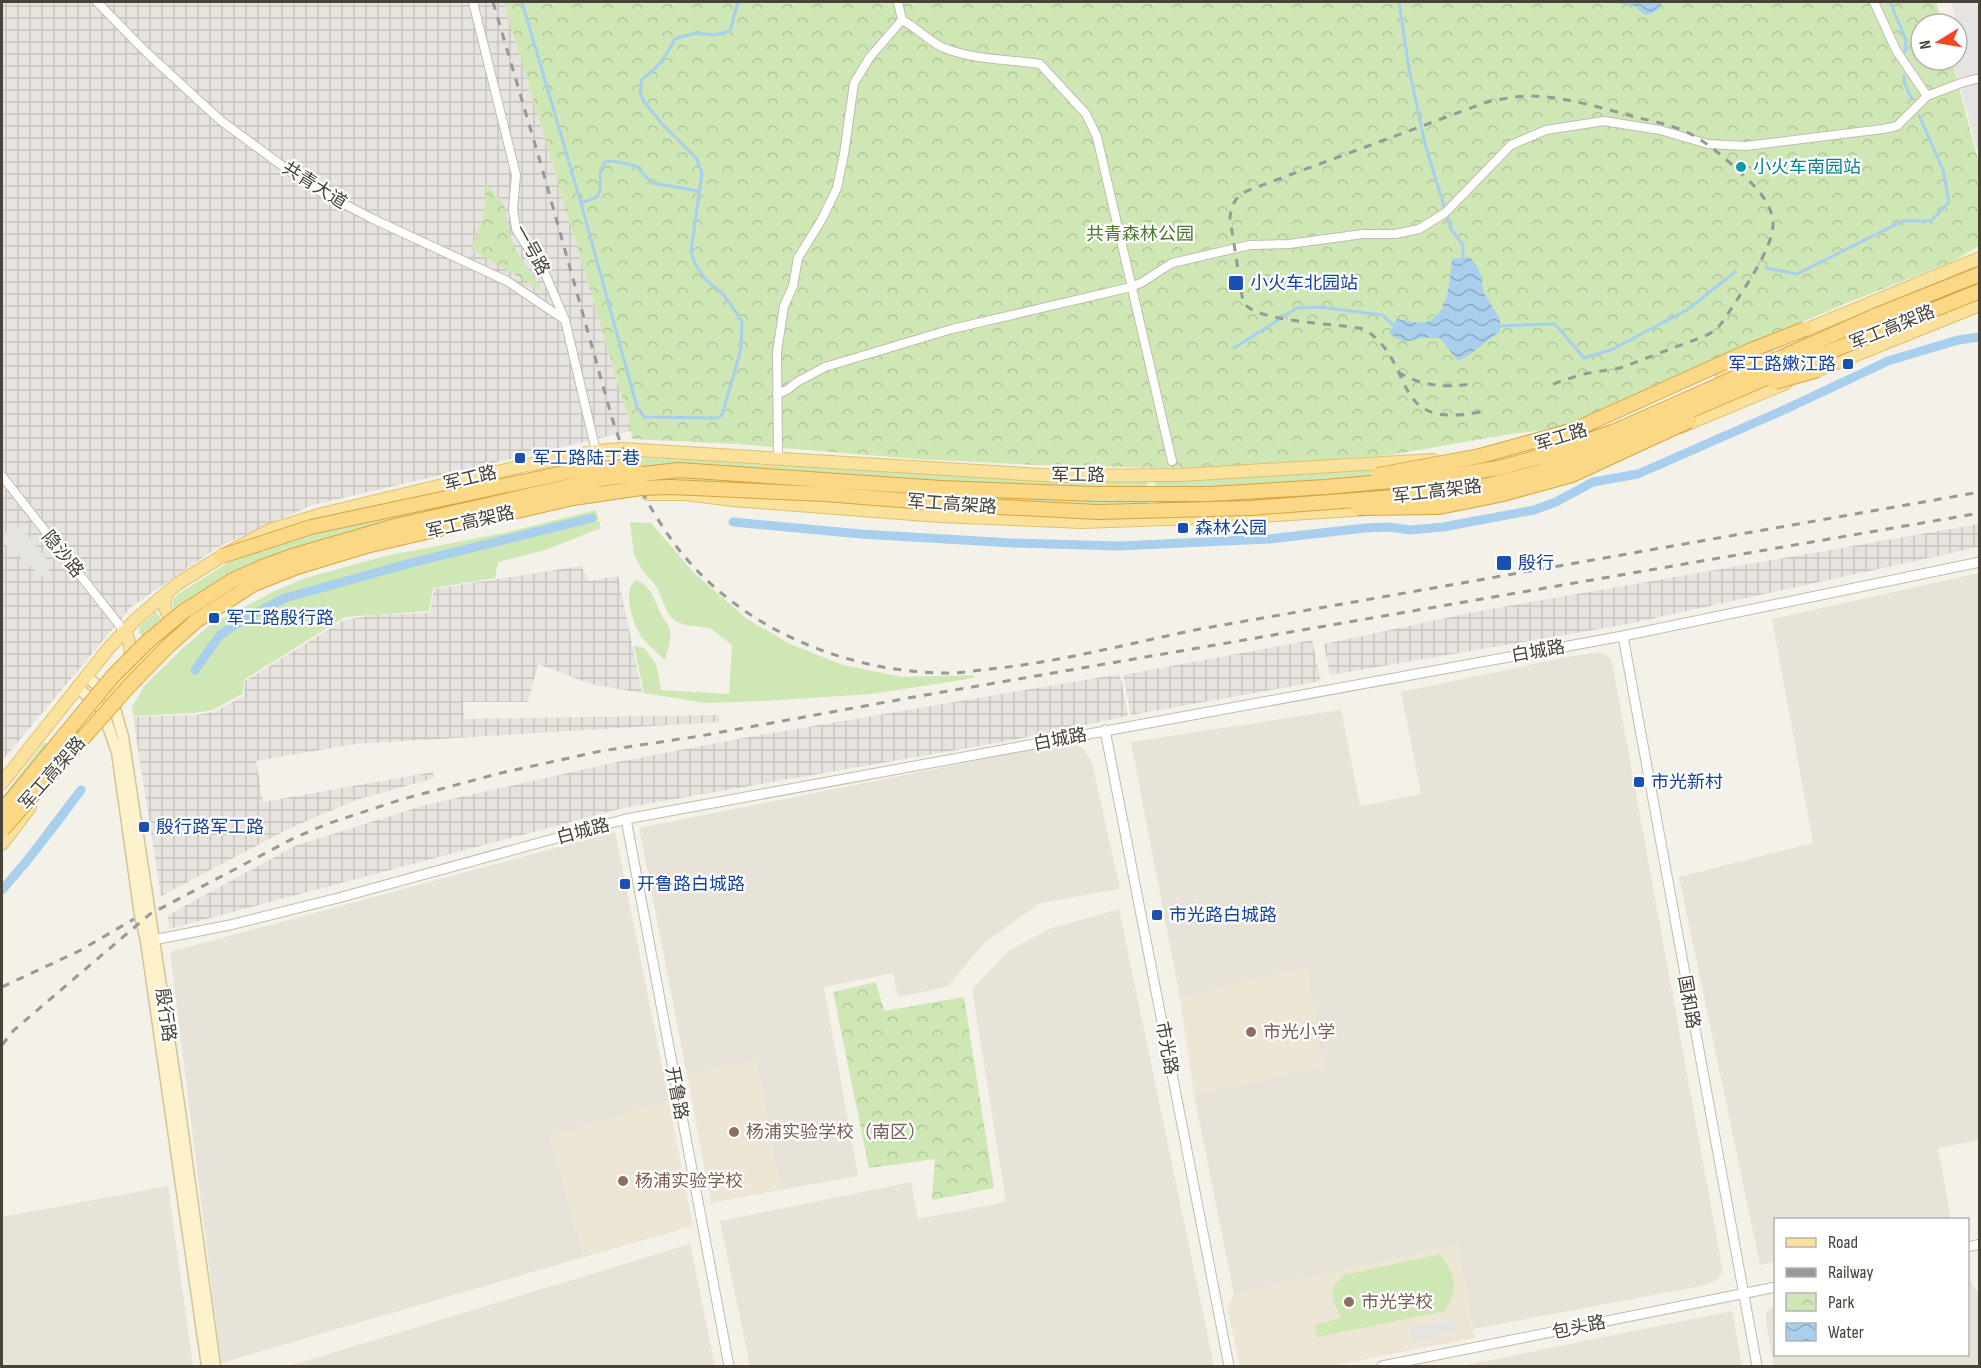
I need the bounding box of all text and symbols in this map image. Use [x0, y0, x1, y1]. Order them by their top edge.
north arrow [1909, 12, 1969, 72]
text: N [1916, 39, 1936, 51]
street label: 共青大道 [279, 157, 351, 213]
place label: 小火车南园站 [1753, 157, 1861, 178]
marker: 小火车南园站 [1734, 160, 1748, 174]
street label: 一号路 [509, 222, 554, 279]
park label: 共青森林公园 [1086, 224, 1194, 245]
place label: 小火车北园站 [1250, 273, 1358, 294]
marker: 小火车北园站 [1227, 274, 1245, 292]
street label: 军工高架路 [1847, 301, 1938, 354]
place label: 军工路嫩江路 [1728, 354, 1836, 375]
marker: 军工路嫩江路 [1841, 357, 1855, 371]
street label: 军工路 [1532, 420, 1590, 455]
place label: 军工路陆丁巷 [532, 448, 640, 469]
marker: 军工路陆丁巷 [513, 451, 527, 465]
street label: 军工路 [441, 462, 499, 495]
street label: 军工路 [1051, 465, 1105, 486]
street label: 军工高架路 [1391, 476, 1483, 507]
street label: 军工高架路 [906, 491, 998, 518]
street label: 军工高架路 [424, 502, 516, 543]
place label: 森林公园 [1195, 518, 1267, 539]
marker: 森林公园 [1176, 521, 1190, 535]
street label: 隐沙路 [37, 527, 88, 582]
place label: 殷行 [1518, 553, 1554, 574]
marker: 殷行 [1495, 554, 1513, 572]
place label: 军工路殷行路 [226, 608, 334, 629]
marker: 军工路殷行路 [207, 611, 221, 625]
street label: 白城路 [1510, 636, 1566, 667]
street label: 白城路 [1032, 724, 1089, 755]
street label: 军工高架路 [15, 732, 90, 814]
place label: 市光新村 [1651, 772, 1723, 793]
marker: 市光新村 [1632, 775, 1646, 789]
street label: 白城路 [554, 814, 612, 849]
place label: 殷行路军工路 [156, 817, 264, 838]
marker: 殷行路军工路 [137, 820, 151, 834]
place label: 开鲁路白城路 [637, 874, 745, 895]
marker: 开鲁路白城路 [618, 877, 632, 891]
place label: 市光路白城路 [1169, 905, 1277, 926]
marker: 市光路白城路 [1150, 908, 1164, 922]
street label: 国和路 [1673, 974, 1704, 1030]
street label: 殷行路 [151, 987, 180, 1043]
street label: 市光路 [1151, 1020, 1182, 1077]
place label: 市光小学 [1263, 1022, 1335, 1043]
marker: 市光小学 [1244, 1025, 1258, 1039]
street label: 开鲁路 [661, 1065, 692, 1122]
place label: 杨浦实验学校（南区） [746, 1122, 926, 1143]
marker: 杨浦实验学校（南区） [727, 1125, 741, 1139]
place label: 杨浦实验学校 [635, 1171, 743, 1192]
marker: 杨浦实验学校 [616, 1174, 630, 1188]
legend [1774, 1218, 1969, 1356]
text: Road [1828, 1232, 1858, 1253]
text: Railway [1828, 1262, 1873, 1283]
place label: 市光学校 [1361, 1292, 1433, 1313]
text: Park [1828, 1292, 1854, 1313]
marker: 市光学校 [1342, 1295, 1356, 1309]
street label: 包头路 [1551, 1312, 1608, 1343]
text: Water [1828, 1322, 1864, 1343]

